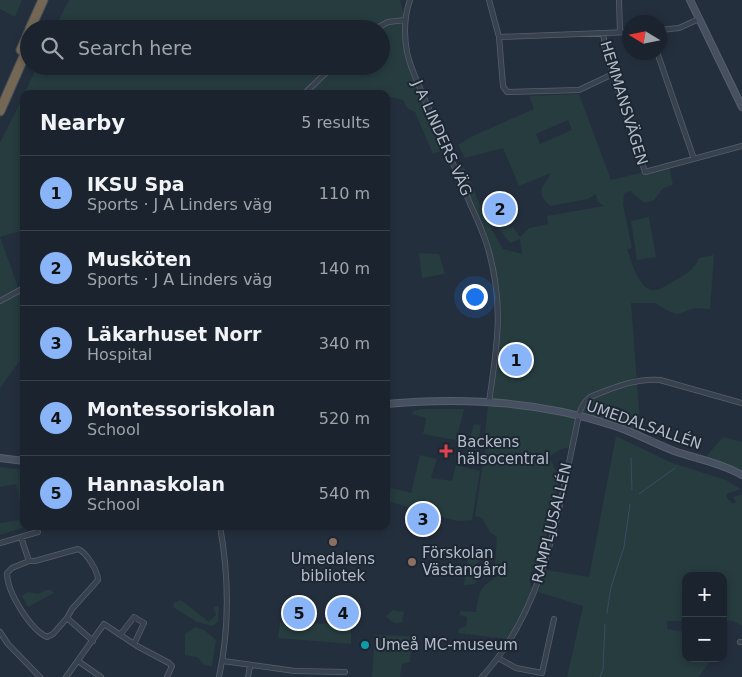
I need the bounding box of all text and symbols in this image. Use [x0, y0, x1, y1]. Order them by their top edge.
north arrow [622, 15, 667, 60]
search box [20, 20, 390, 75]
icon: search [38, 34, 66, 62]
text: Search here [78, 37, 192, 59]
street label: HEMMANSVÄGEN [596, 38, 652, 167]
street label: J A LINDERS VÄG [408, 76, 477, 199]
text: Nearby [40, 111, 125, 135]
text: 5 results [301, 113, 370, 132]
text: IKSU Spa [87, 173, 185, 195]
text: 1 [50, 184, 62, 203]
text: 110 m [319, 184, 370, 203]
pin: 2 [484, 190, 516, 228]
text: Sports · J A Linders väg [87, 195, 272, 214]
text: Musköten [87, 248, 191, 270]
text: 2 [50, 259, 62, 278]
text: 140 m [319, 259, 370, 278]
text: Sports · J A Linders väg [87, 270, 272, 289]
your location [462, 284, 488, 310]
text: Läkarhuset Norr [87, 323, 261, 345]
text: 3 [50, 334, 62, 353]
text: 340 m [319, 334, 370, 353]
pin: 1 [500, 341, 532, 379]
text: Hospital [87, 345, 152, 364]
street label: UMEDALSALLÉN [584, 396, 704, 453]
text: Montessoriskolan [87, 398, 275, 420]
text: 4 [50, 409, 62, 428]
text: 520 m [319, 409, 370, 428]
text: School [87, 420, 140, 439]
place label: Backens hälsocentral [457, 433, 549, 468]
marker: Backens hälsocentral [439, 444, 453, 458]
street label: RAMPLJUSALLÉN [527, 461, 576, 585]
text: Hannaskolan [87, 473, 225, 495]
text: 5 [50, 484, 62, 503]
text: 540 m [319, 484, 370, 503]
text: School [87, 495, 140, 514]
pin: 3 [407, 500, 439, 538]
marker: Umedalens bibliotek [327, 536, 339, 548]
place label: Förskolan Västangård [422, 544, 507, 579]
place label: Umedalens bibliotek [291, 550, 375, 585]
marker: Förskolan Västangård [406, 556, 418, 568]
map controls [682, 572, 727, 662]
button: + [682, 572, 727, 617]
pin: 5 [283, 594, 315, 632]
pin: 4 [327, 594, 359, 632]
button: − [682, 617, 727, 662]
place label: Umeå MC-museum [375, 636, 518, 654]
marker: Umeå MC-museum [359, 639, 371, 651]

